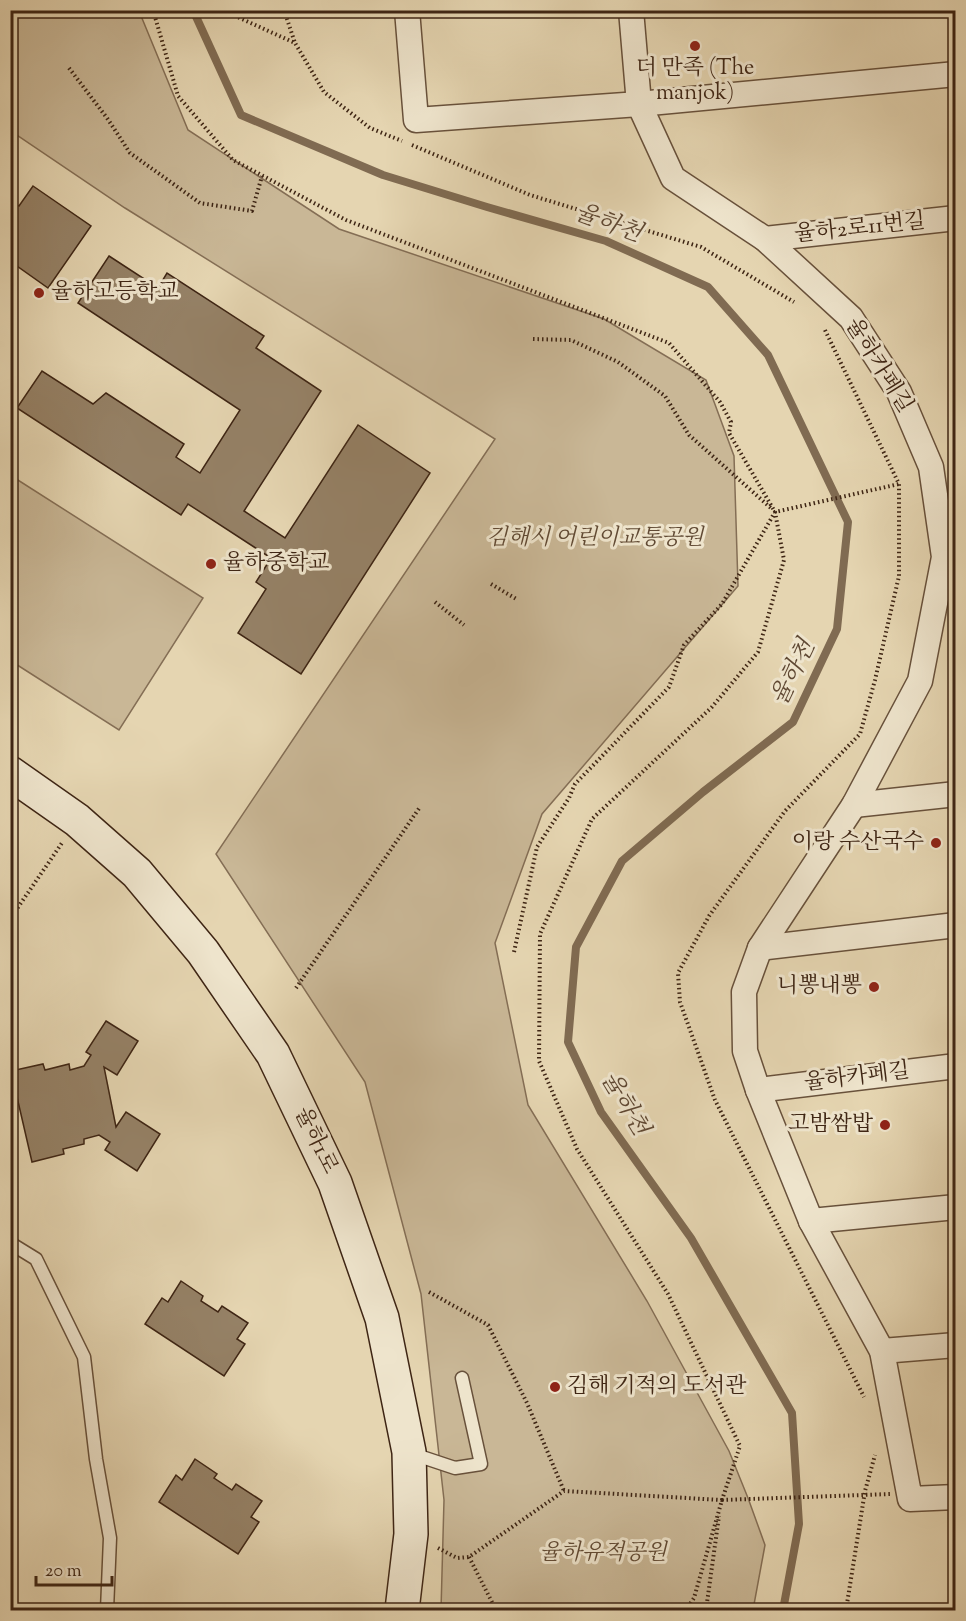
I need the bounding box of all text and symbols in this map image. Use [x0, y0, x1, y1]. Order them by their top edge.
marker: 더 만족 (The manjok) [688, 39, 702, 53]
place label: 더 만족 (The manjok) [636, 53, 754, 110]
water label: 율하천 [570, 196, 648, 252]
street label: 율하2로11번길 [793, 206, 927, 252]
place label: 율하고등학교 [51, 277, 179, 309]
marker: 율하고등학교 [32, 286, 46, 300]
street label: 율하카페길 [836, 312, 920, 420]
park label: 김해시 어린이교통공원 [486, 523, 705, 555]
place label: 율하중학교 [223, 548, 329, 580]
marker: 율하중학교 [204, 557, 218, 571]
water label: 율하천 [763, 633, 825, 712]
place label: 이랑 수산국수 [792, 827, 924, 859]
marker: 이랑 수산국수 [929, 836, 943, 850]
place label: 니뽕내뽕 [777, 971, 862, 1003]
marker: 니뽕내뽕 [867, 980, 881, 994]
street label: 율하카페길 [802, 1056, 912, 1100]
water label: 율하천 [592, 1065, 657, 1144]
street label: 율하1로 [285, 1102, 345, 1180]
place label: 고밤쌈밥 [788, 1109, 874, 1141]
marker: 고밤쌈밥 [878, 1118, 892, 1132]
place label: 김해 기적의 도서관 [567, 1371, 747, 1403]
marker: 김해 기적의 도서관 [548, 1380, 562, 1394]
park label: 율하유적공원 [539, 1538, 669, 1570]
scale bar [36, 1549, 112, 1587]
text: 20 m [45, 1559, 82, 1585]

